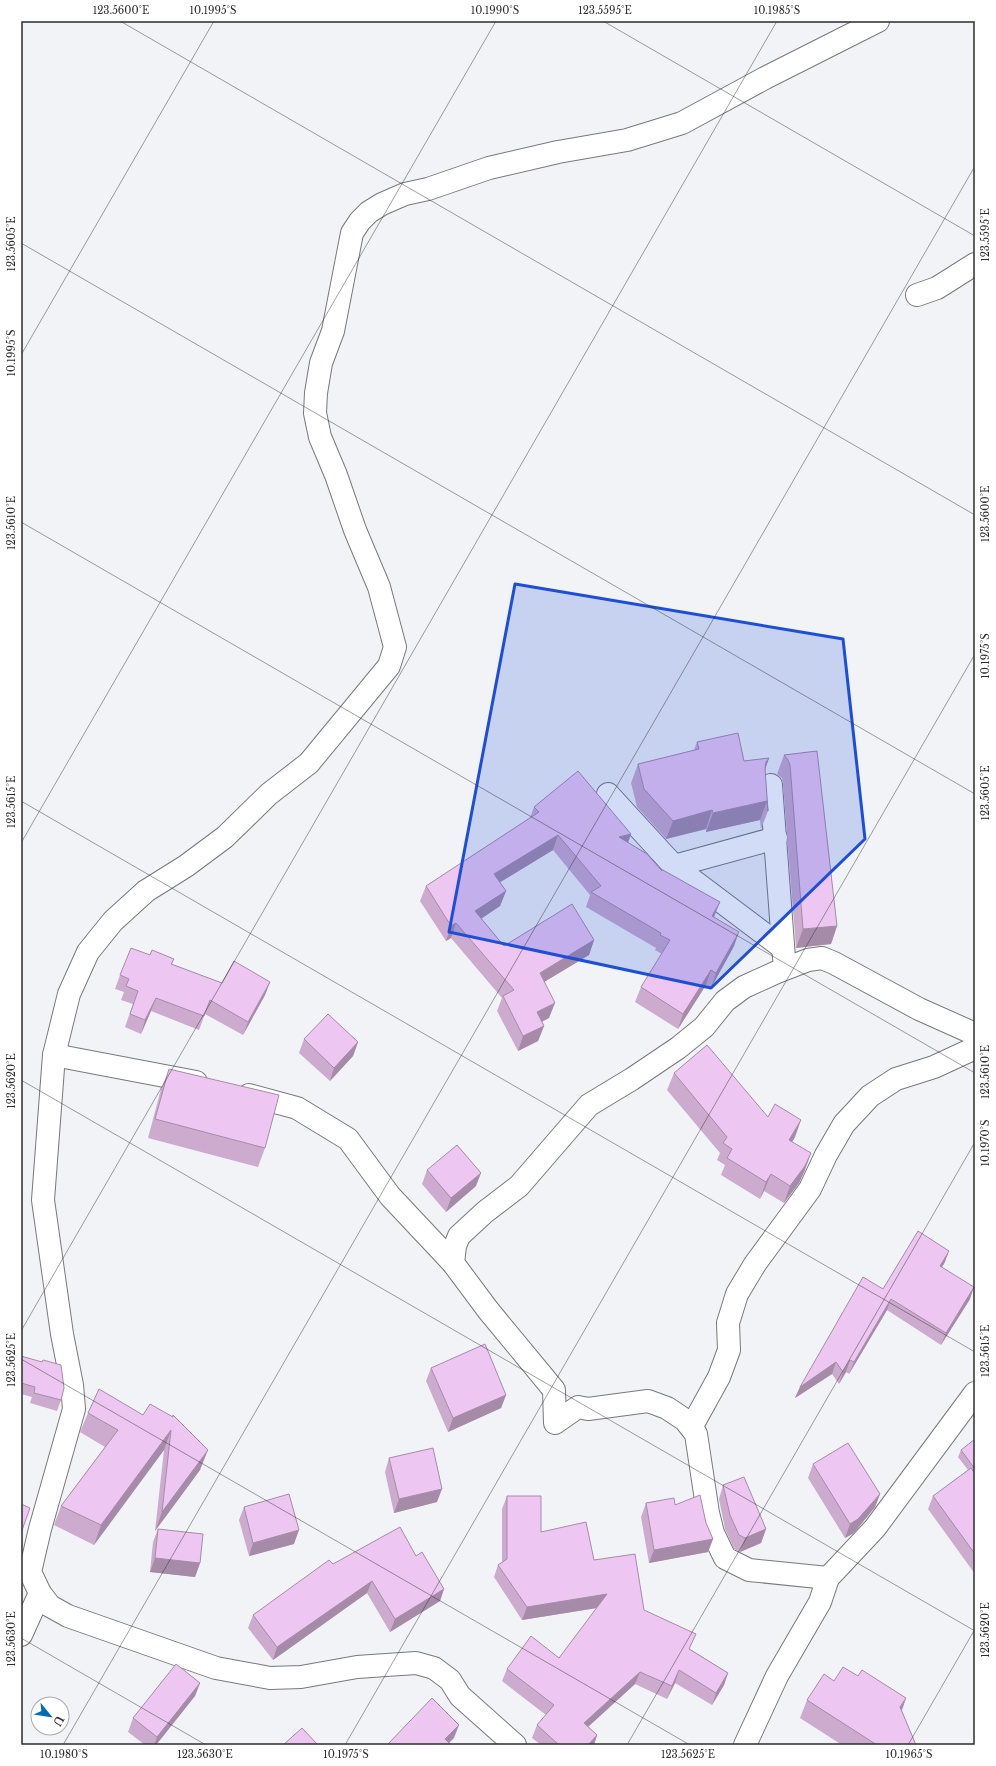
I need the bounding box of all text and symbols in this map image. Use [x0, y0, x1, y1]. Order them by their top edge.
text: 123.5600°E [93, 4, 149, 17]
text: 10.1995°S [190, 4, 236, 17]
text: 10.1990°S [471, 4, 519, 17]
text: 123.5595°E [578, 4, 632, 17]
text: 10.1985°S [754, 4, 800, 17]
text: 123.5595°E [979, 208, 992, 262]
text: 123.5605°E [5, 216, 18, 272]
text: 10.1995°S [5, 330, 18, 376]
text: 123.5600°E [979, 486, 992, 542]
text: 123.5610°E [5, 496, 18, 550]
text: 10.1975°S [979, 633, 992, 679]
text: 123.5605°E [979, 765, 992, 821]
text: 123.5615°E [5, 776, 18, 828]
text: 123.5610°E [979, 1045, 992, 1099]
text: 123.5620°E [5, 1053, 18, 1109]
text: 10.1970°S [979, 1120, 992, 1167]
text: 123.5615°E [979, 1325, 992, 1377]
text: 123.5625°E [5, 1333, 18, 1387]
text: 123.5620°E [979, 1602, 992, 1658]
text: 123.5630°E [5, 1611, 18, 1667]
north arrow [30, 1696, 70, 1736]
text: U [50, 1713, 67, 1729]
text: 10.1980°S [40, 1748, 88, 1761]
text: 123.5630°E [177, 1748, 233, 1761]
text: 10.1975°S [323, 1748, 369, 1761]
text: 123.5625°E [661, 1748, 715, 1761]
text: 10.1965°S [886, 1748, 932, 1761]

